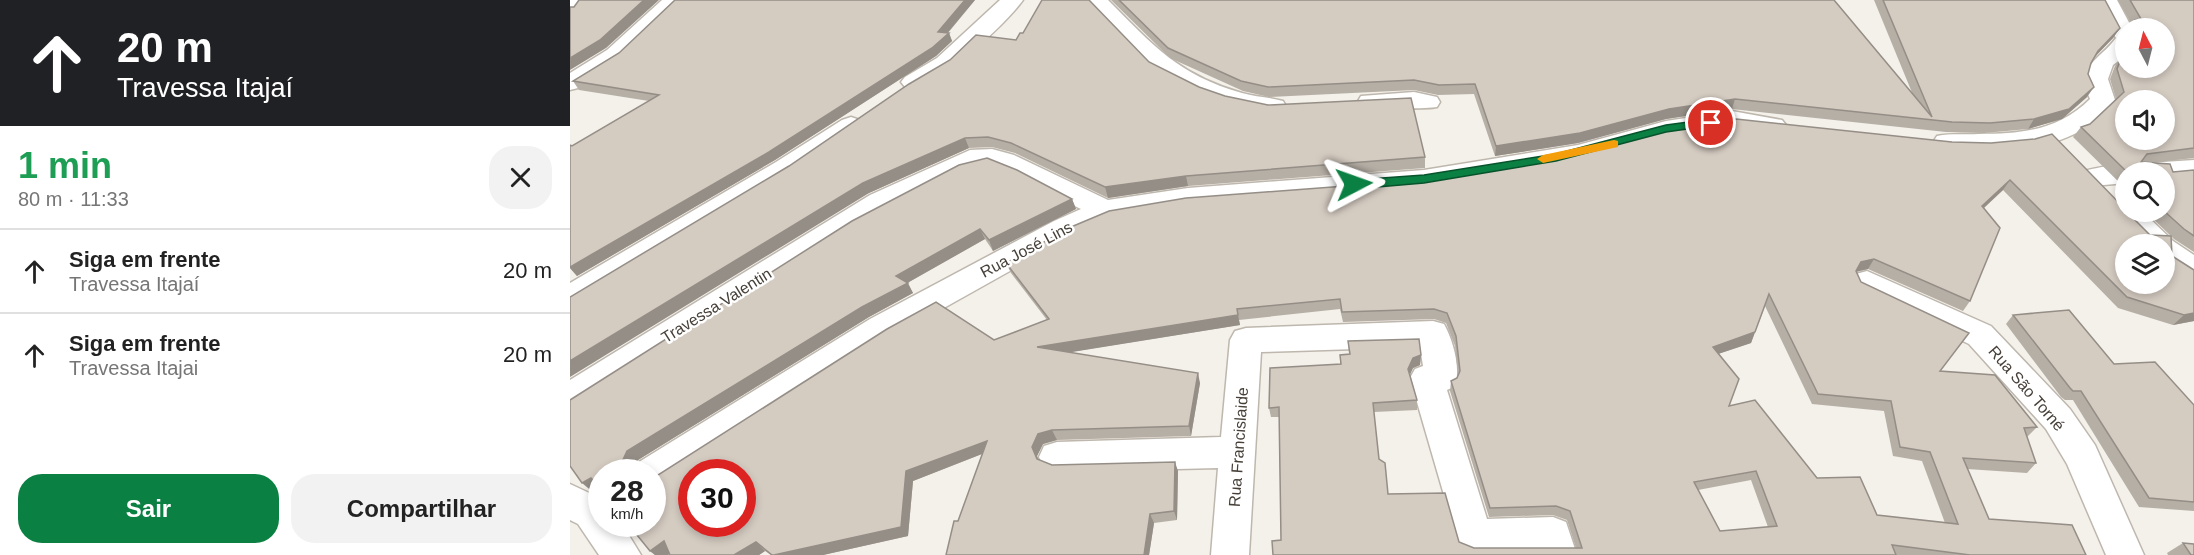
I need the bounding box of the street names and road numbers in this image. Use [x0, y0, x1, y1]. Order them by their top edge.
street label: Rua José Lins [977, 218, 1075, 281]
street label: Travessa Valentin [658, 265, 774, 346]
street label: Rua São Torné [1985, 343, 2068, 434]
street label: Rua Francislaide [1226, 386, 1251, 508]

